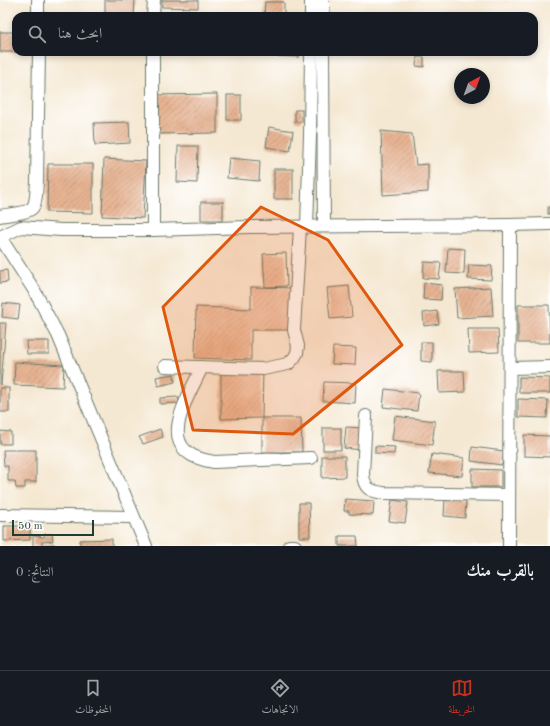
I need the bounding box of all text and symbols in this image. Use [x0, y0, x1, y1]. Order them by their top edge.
search box [12, 12, 538, 56]
icon: search [26, 23, 48, 45]
text: ابحث هنا [58, 27, 102, 42]
north arrow [454, 68, 490, 104]
scale bar [12, 518, 94, 537]
text: 50 m [18, 521, 43, 532]
text: بالقرب منك [466, 563, 534, 580]
text: النتائج: 0 [16, 566, 54, 579]
tab: المحفوظات [75, 677, 111, 720]
tab: الاتجاهات [261, 677, 298, 720]
tab: الخريطة [448, 677, 475, 720]

